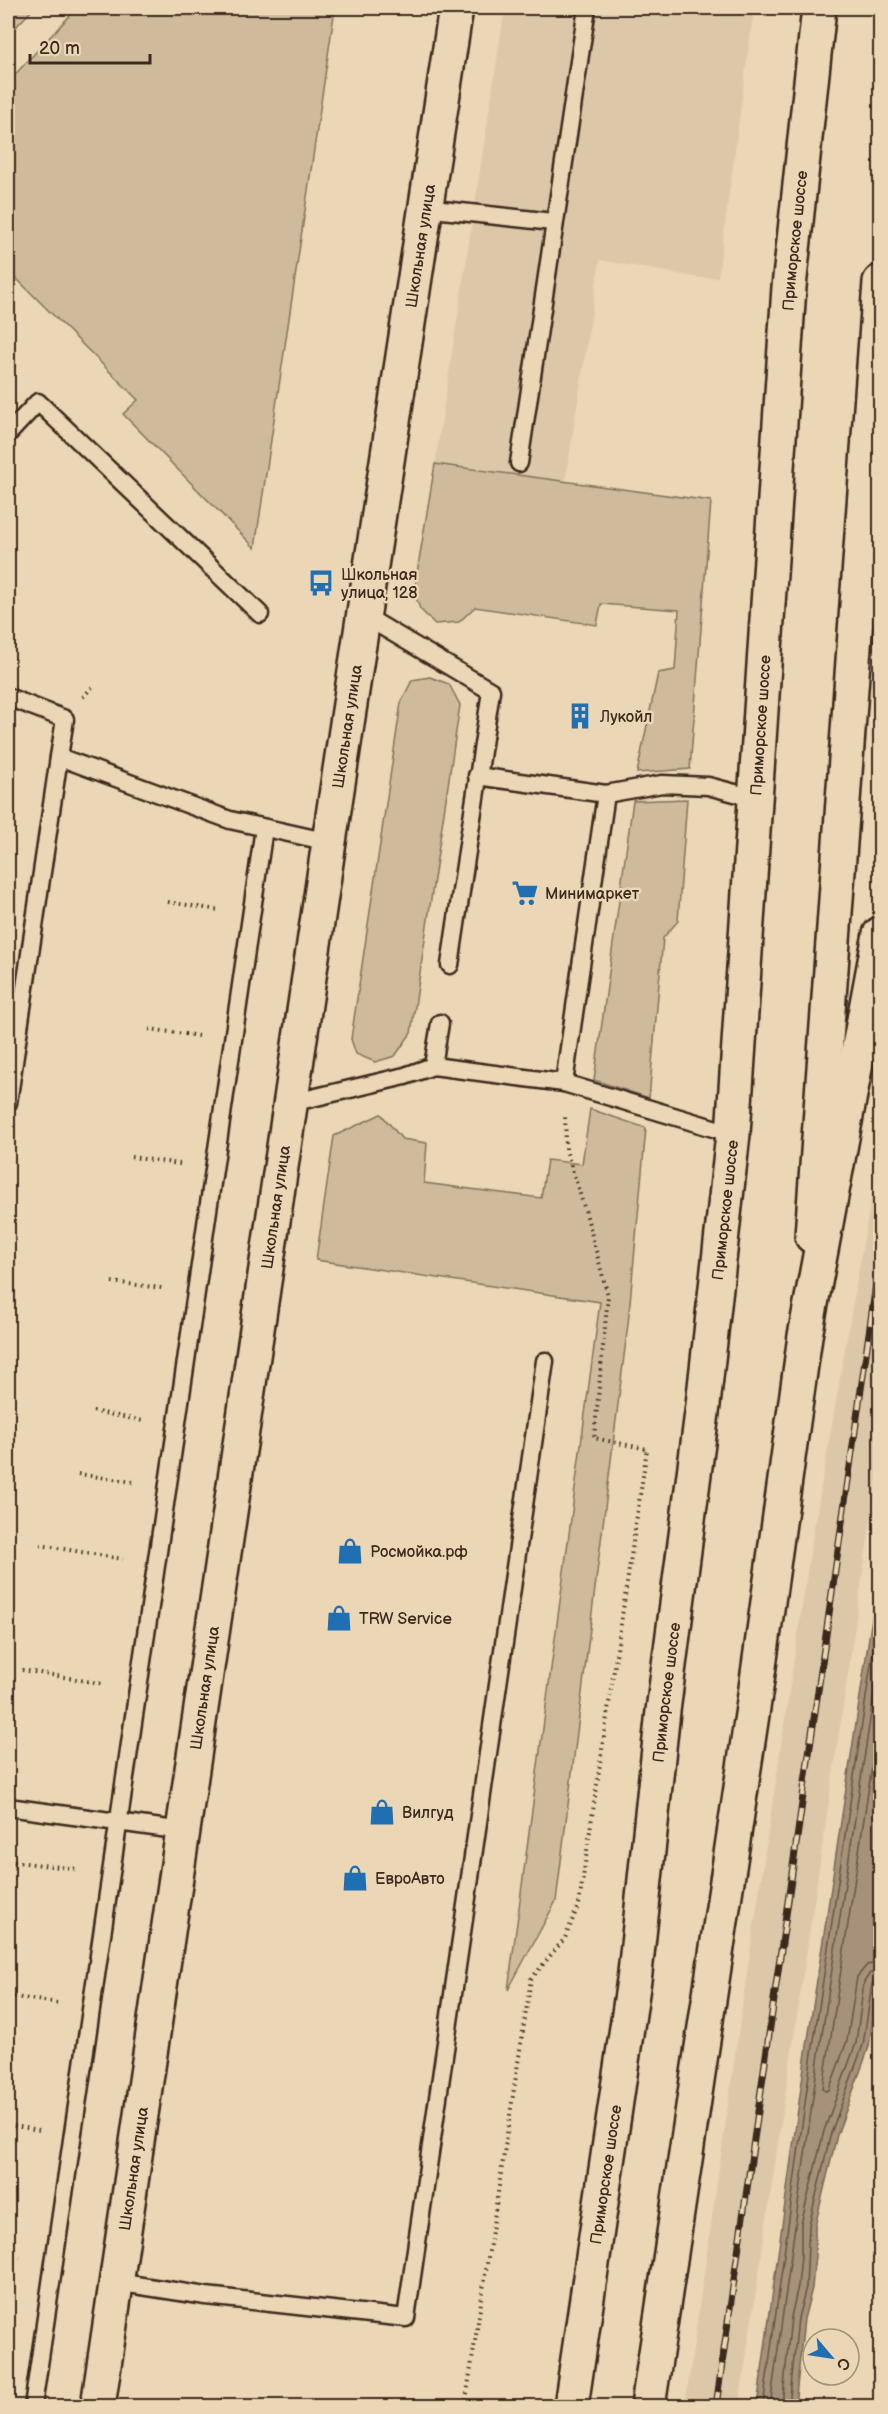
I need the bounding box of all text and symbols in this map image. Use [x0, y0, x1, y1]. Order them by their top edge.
scale bar [30, 27, 150, 65]
text: 20 m [39, 38, 80, 59]
street label: Приморское шоссе [779, 170, 812, 311]
street label: Школьная улица [402, 182, 440, 309]
place label: Школьная улица, 128 [341, 566, 417, 603]
bus stop icon: Школьная улица, 128 [306, 568, 336, 598]
street label: Приморское шоссе [747, 654, 776, 796]
street label: Школьная улица [329, 663, 367, 790]
building icon: Лукойл [565, 701, 595, 731]
place label: Лукойл [599, 708, 652, 727]
supermarket icon: Минимаркет [510, 878, 540, 908]
place label: Минимаркет [545, 885, 640, 904]
street label: Приморское шоссе [709, 1139, 743, 1281]
street label: Школьная улица [258, 1143, 295, 1270]
shop icon: Росмойка.рф [335, 1536, 365, 1566]
place label: Росмойка.рф [370, 1543, 468, 1562]
shop icon: TRW Service [324, 1603, 354, 1633]
place label: TRW Service [359, 1610, 452, 1629]
street label: Приморское шоссе [650, 1621, 685, 1764]
street label: Школьная улица [187, 1624, 224, 1751]
shop icon: Вилгуд [367, 1797, 397, 1827]
place label: Вилгуд [402, 1804, 454, 1823]
shop icon: ЕвроАвто [340, 1863, 370, 1893]
place label: ЕвроАвто [375, 1870, 445, 1889]
street label: Приморское шоссе [587, 2104, 626, 2246]
street label: Школьная улица [116, 2105, 153, 2232]
north arrow [801, 2327, 861, 2387]
text: С [832, 2354, 854, 2373]

